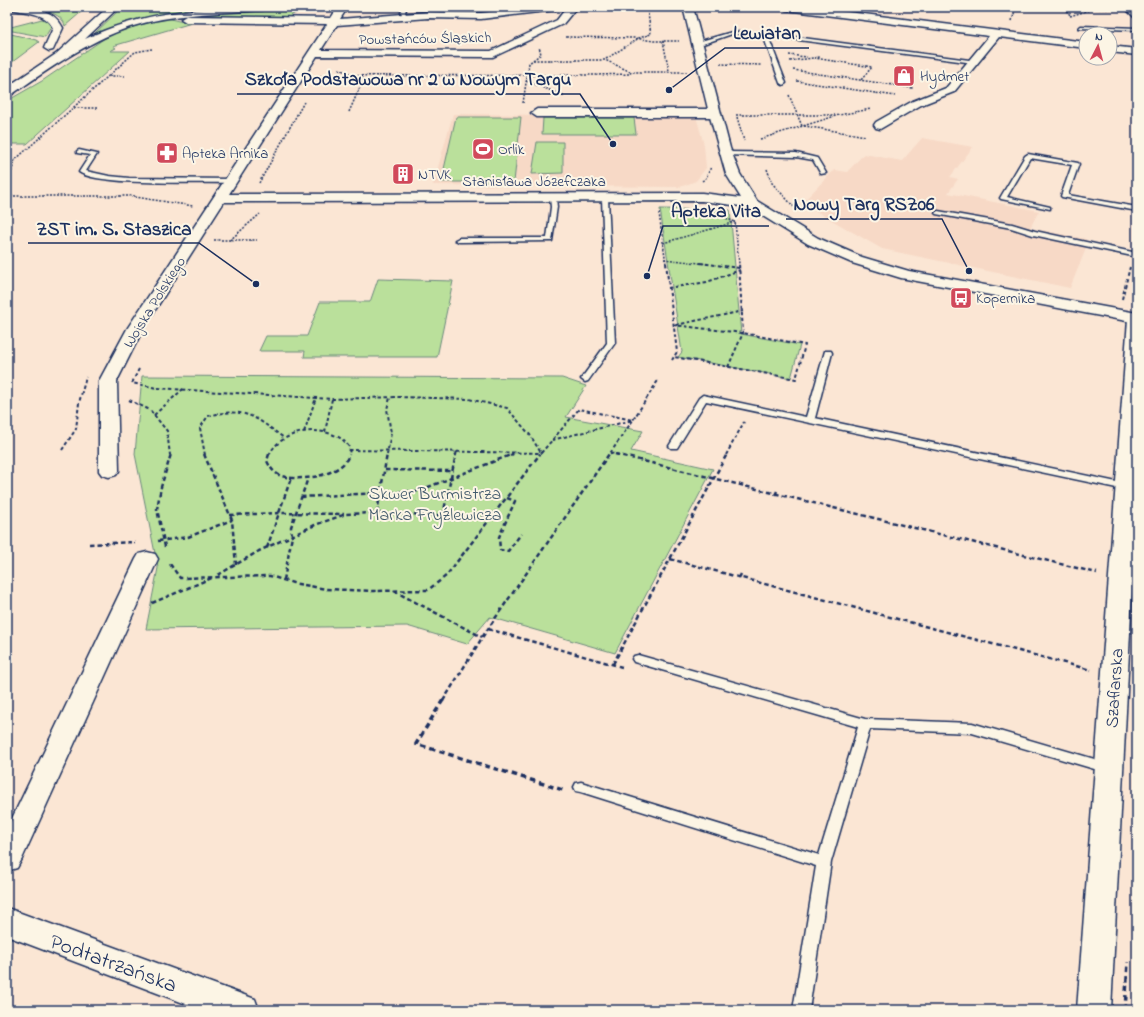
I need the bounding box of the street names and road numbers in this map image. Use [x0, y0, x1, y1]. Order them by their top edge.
street label: Powstańców Śląskich [359, 27, 491, 51]
street label: Stanisława Józefczaka [462, 171, 606, 193]
street label: Wojska Polskiego [118, 252, 193, 353]
street label: Szaflarska [1100, 647, 1132, 729]
street label: Podtatrzańska [45, 927, 181, 1003]

